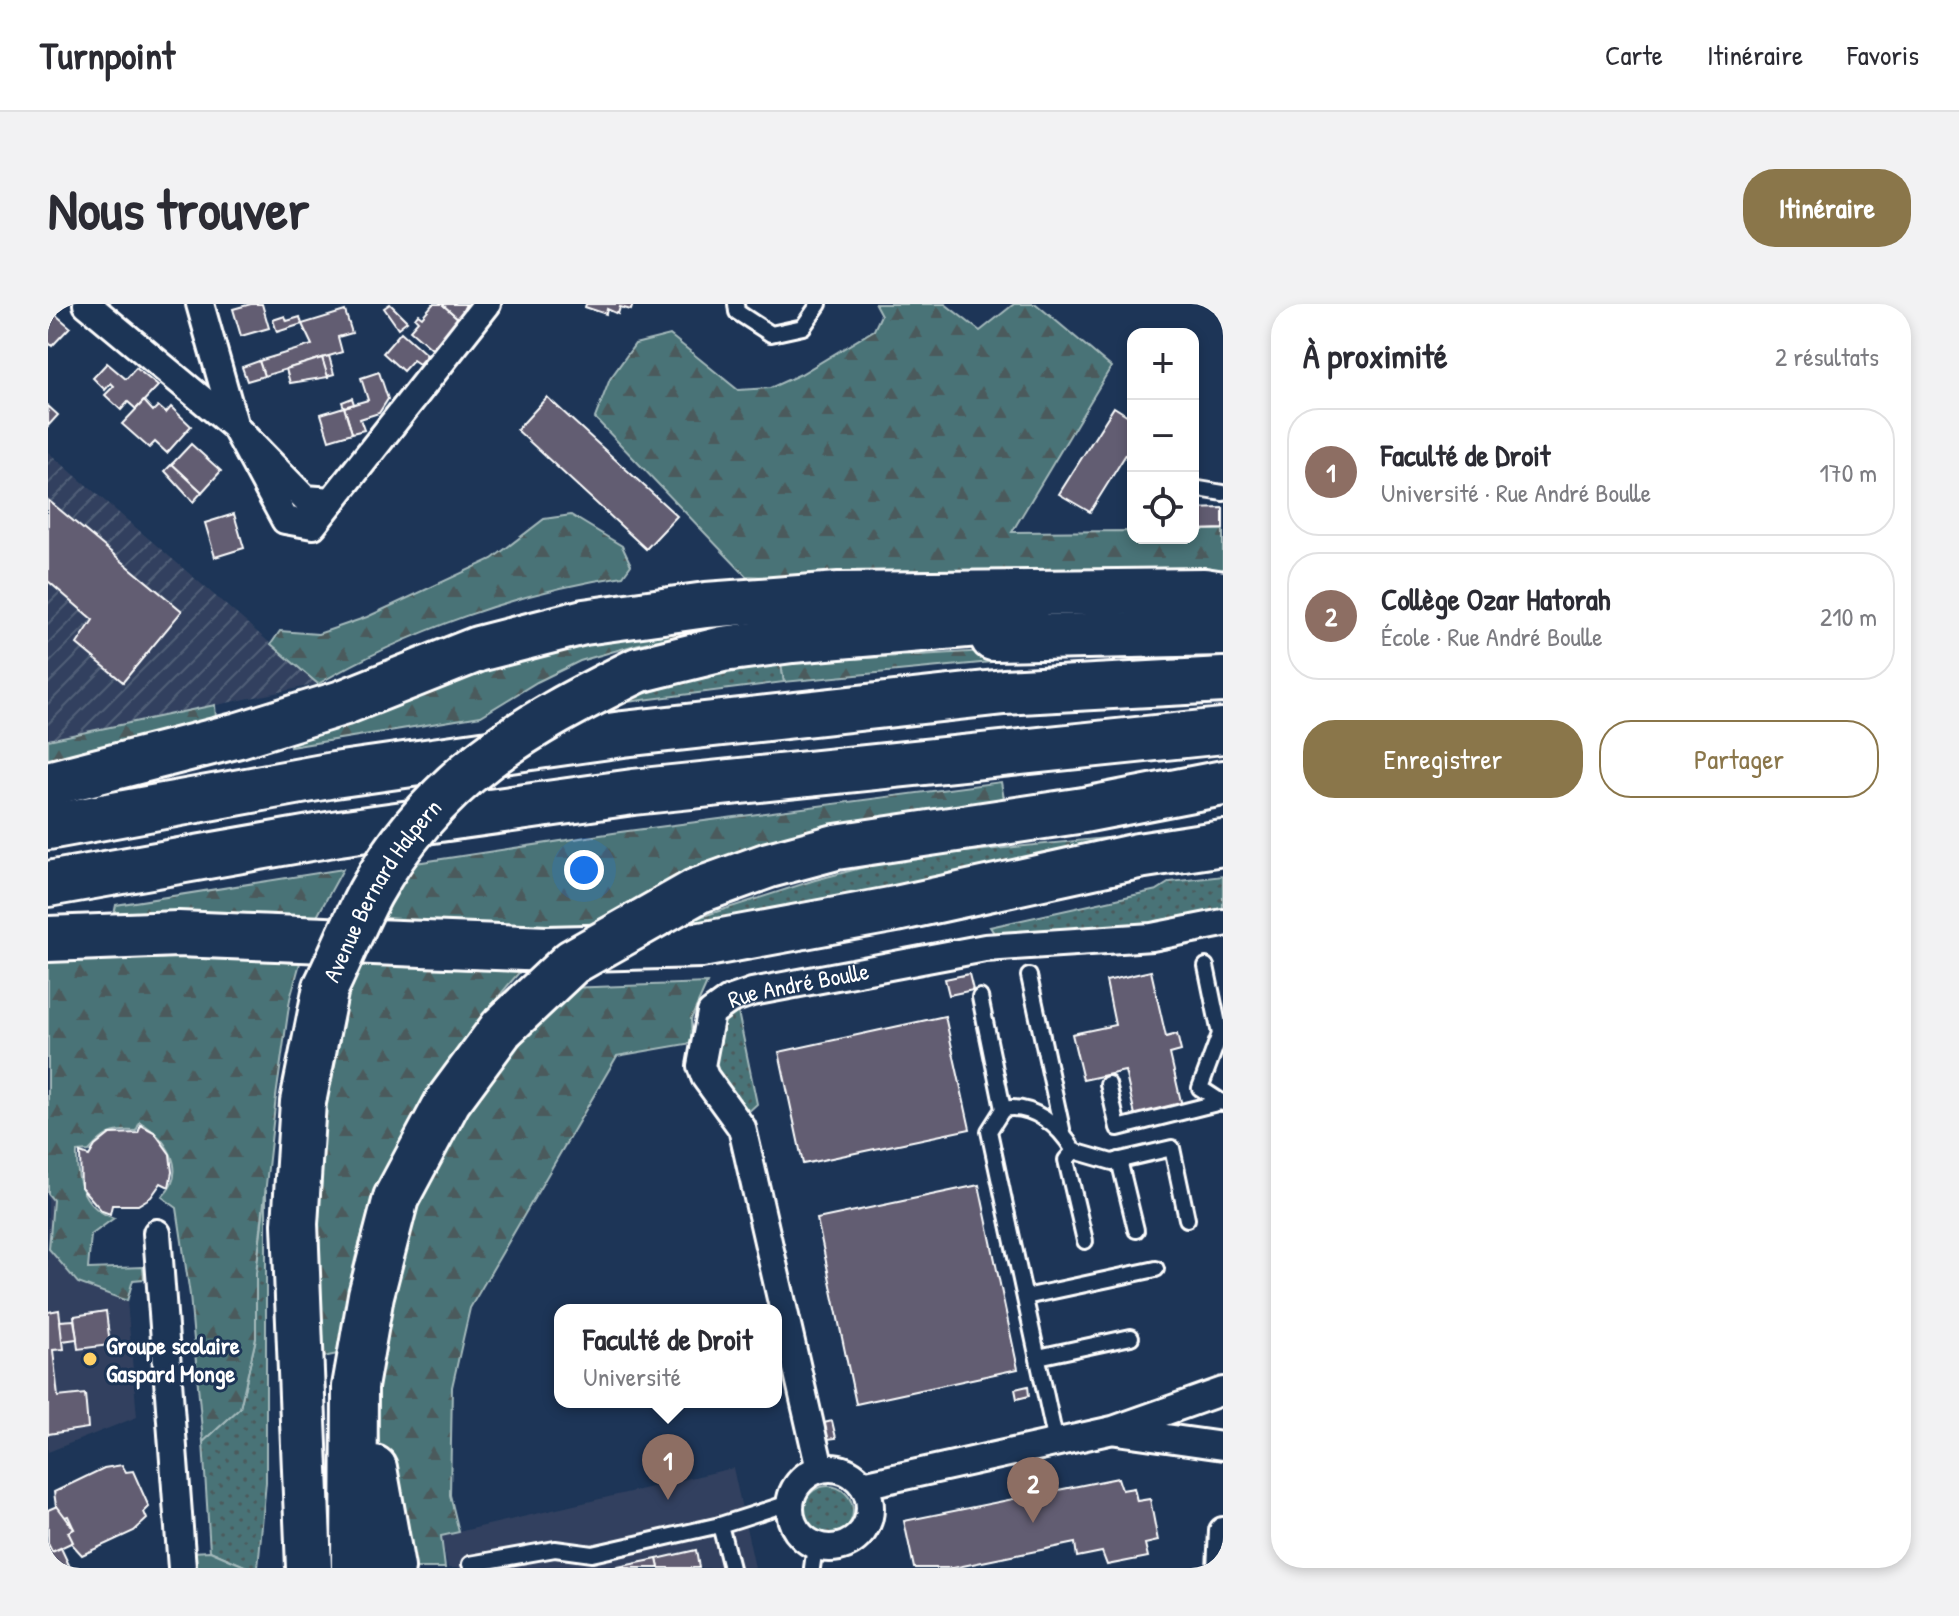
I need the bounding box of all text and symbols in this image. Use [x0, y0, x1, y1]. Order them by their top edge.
text: Turnpoint [40, 29, 175, 81]
text: Carte [1605, 36, 1663, 74]
text: Itinéraire [1707, 36, 1803, 74]
text: Favoris [1847, 36, 1919, 74]
button: Itinéraire [1743, 169, 1911, 247]
text: Nous trouver [48, 171, 309, 246]
map controls [1127, 328, 1199, 544]
button: + [1127, 328, 1199, 400]
text: À proximité [1303, 333, 1448, 379]
text: 2 résultats [1775, 339, 1879, 374]
button: − [1127, 400, 1199, 472]
text: Faculté de Droit [1381, 435, 1550, 475]
text: 1 [1326, 455, 1336, 490]
text: 170 m [1819, 455, 1877, 490]
button: locate [1127, 472, 1199, 544]
text: Université · Rue André Boulle [1381, 475, 1651, 510]
text: Collège Ozar Hatorah [1381, 579, 1610, 619]
text: 2 [1325, 599, 1337, 634]
text: 210 m [1820, 599, 1877, 634]
text: École · Rue André Boulle [1381, 619, 1603, 654]
button: Enregistrer [1303, 720, 1583, 798]
button: Partager [1599, 720, 1879, 798]
street label: Avenue Bernard Halpern [315, 791, 448, 987]
your location [564, 850, 604, 890]
street label: Rue André Boulle [723, 954, 872, 1015]
popup [554, 1304, 782, 1408]
text: Faculté de Droit [583, 1319, 753, 1359]
place label: Groupe scolaire Gaspard Monge [106, 1329, 240, 1390]
marker: Groupe scolaire Gaspard Monge [81, 1350, 99, 1368]
text: Université [583, 1359, 681, 1394]
pin: 1 [642, 1434, 694, 1500]
pin: 2 [1007, 1457, 1059, 1523]

